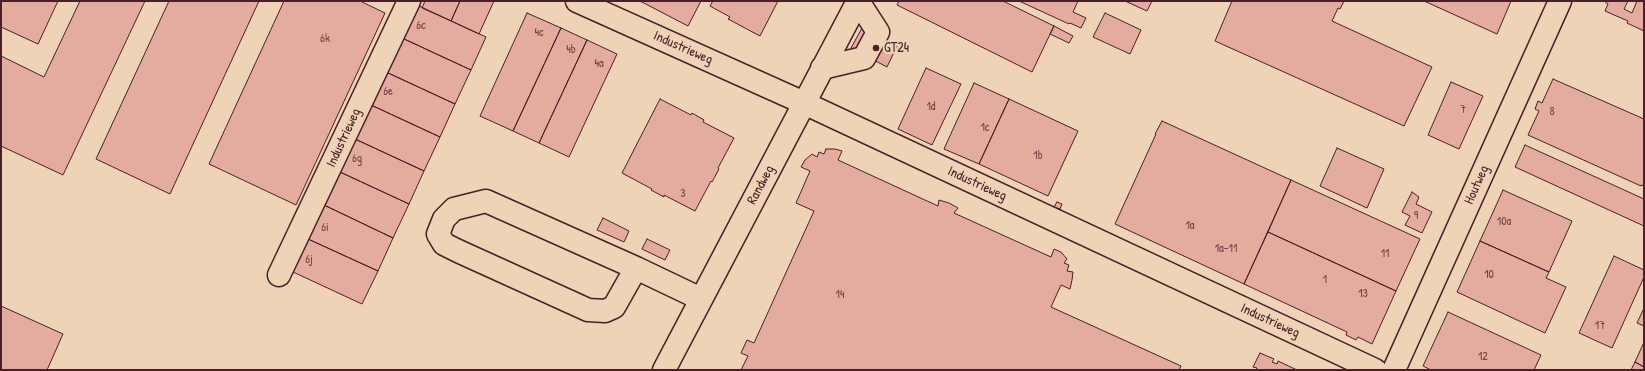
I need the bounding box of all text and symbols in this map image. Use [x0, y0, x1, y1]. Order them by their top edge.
house number: 6c [416, 19, 426, 33]
house number: 4c [534, 26, 544, 40]
street label: Industrieweg [651, 27, 715, 69]
house number: 6k [320, 32, 330, 46]
place label: GT24 [884, 40, 909, 56]
house number: 4b [566, 43, 576, 57]
marker: GT24 [871, 43, 881, 53]
house number: 4a [594, 57, 604, 71]
house number: 6e [383, 85, 393, 99]
house number: 1d [926, 100, 936, 114]
house number: 7 [1460, 103, 1466, 117]
house number: 8 [1549, 105, 1555, 119]
street label: Industrieweg [323, 106, 365, 170]
house number: 1c [980, 121, 990, 135]
house number: 1b [1033, 149, 1043, 163]
house number: 6g [352, 152, 362, 166]
street label: Randweg [744, 163, 778, 207]
street label: Industrieweg [945, 163, 1009, 205]
street label: Houtweg [1461, 163, 1493, 207]
house number: 3 [680, 187, 686, 201]
house number: 9 [1414, 209, 1418, 223]
house number: 10a [1497, 215, 1511, 229]
house number: 1a [1185, 219, 1195, 233]
house number: 6i [321, 221, 329, 235]
house number: 1a-11 [1215, 242, 1237, 256]
house number: 11 [1381, 247, 1389, 261]
house number: 6j [305, 253, 313, 267]
house number: 10 [1484, 268, 1494, 282]
house number: 1 [1323, 273, 1327, 287]
house number: 13 [1358, 287, 1368, 301]
house number: 14 [836, 288, 844, 302]
street label: Industrieweg [1238, 300, 1302, 342]
house number: 17 [1595, 319, 1605, 333]
house number: 12 [1478, 350, 1488, 364]

